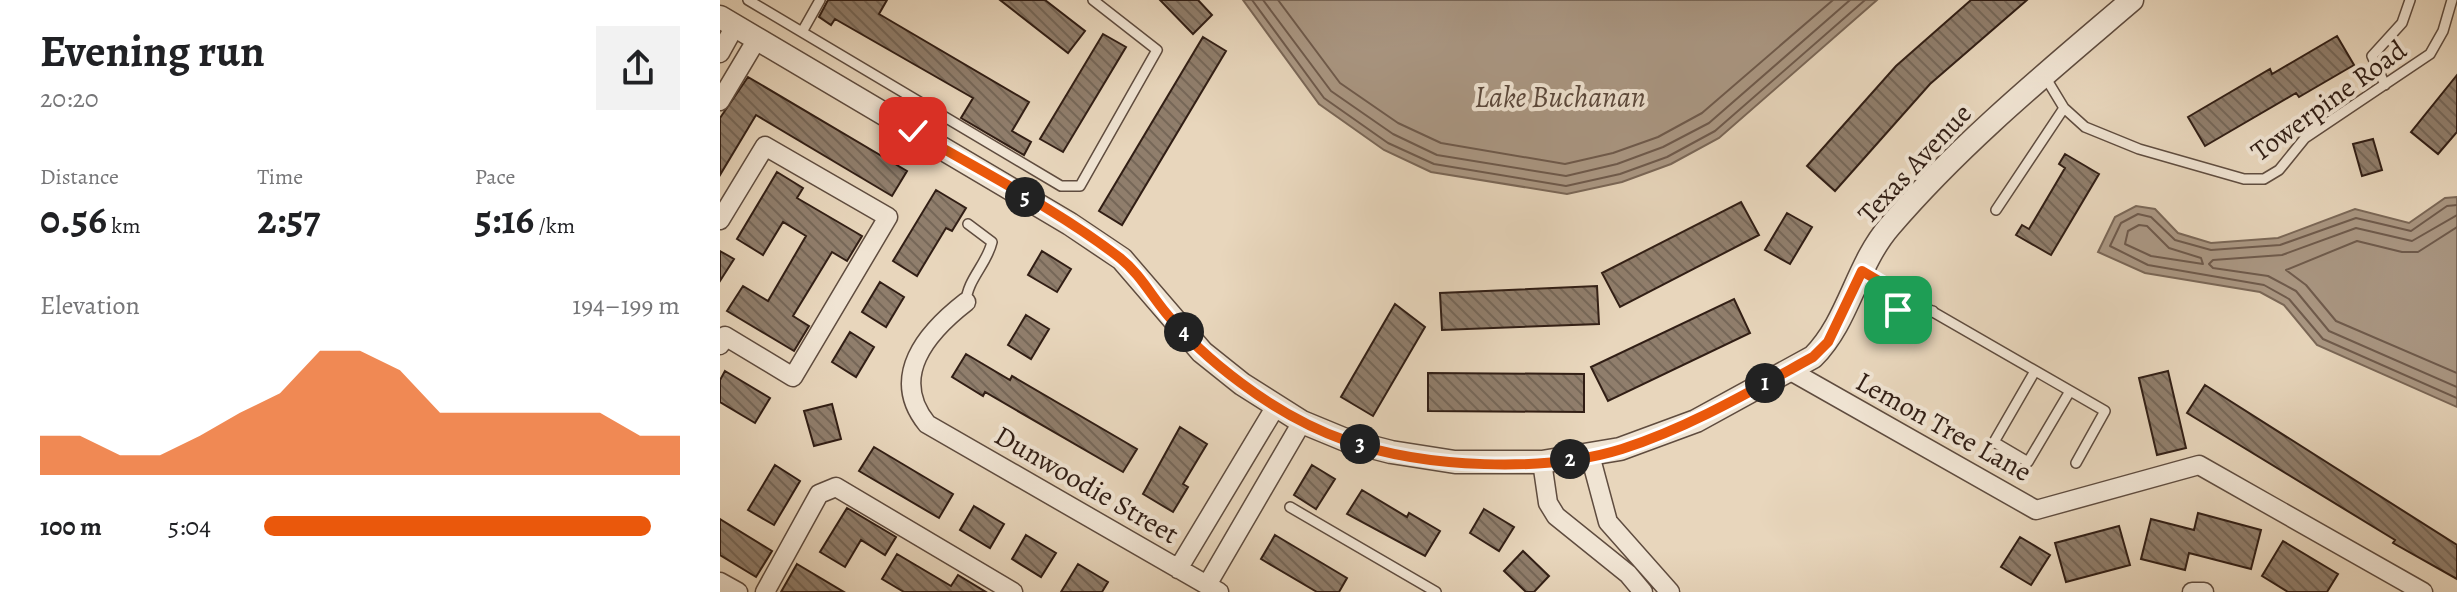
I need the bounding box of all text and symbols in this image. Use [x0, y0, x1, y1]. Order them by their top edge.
text: Evening run [40, 21, 265, 81]
button: share [596, 26, 680, 110]
street label: Towerpine Road [2243, 31, 2415, 170]
water label: Lake Buchanan [1474, 77, 1646, 117]
text: 20:20 [40, 81, 99, 116]
street label: Texas Avenue [1849, 95, 1980, 232]
pin [879, 97, 947, 165]
icon: check [891, 109, 935, 153]
text: Distance [40, 162, 119, 192]
text: Time [257, 162, 303, 192]
text: Pace [475, 162, 515, 192]
pin: 5 [1005, 177, 1045, 217]
text: 5 [1020, 182, 1030, 212]
text: 0.56 [40, 192, 107, 247]
text: 2:57 [257, 192, 320, 247]
text: 5:16 [475, 192, 534, 247]
text: km [107, 211, 141, 241]
text: /km [534, 211, 575, 241]
pin [1864, 276, 1932, 344]
text: Elevation [40, 288, 140, 323]
text: 194–199 m [572, 288, 680, 323]
icon: arrive [1876, 288, 1920, 332]
pin: 4 [1164, 312, 1204, 352]
text: 4 [1179, 317, 1189, 347]
pin: 1 [1745, 363, 1785, 403]
street label: Lemon Tree Lane [1849, 363, 2038, 491]
text: 1 [1761, 368, 1769, 398]
street label: Dunwoodie Street [987, 417, 1186, 553]
pin: 3 [1340, 424, 1380, 464]
text: 3 [1355, 429, 1365, 459]
pin: 2 [1550, 439, 1590, 479]
text: 2 [1565, 444, 1575, 474]
text: 100 m [40, 509, 102, 544]
text: 5:04 [168, 509, 211, 544]

